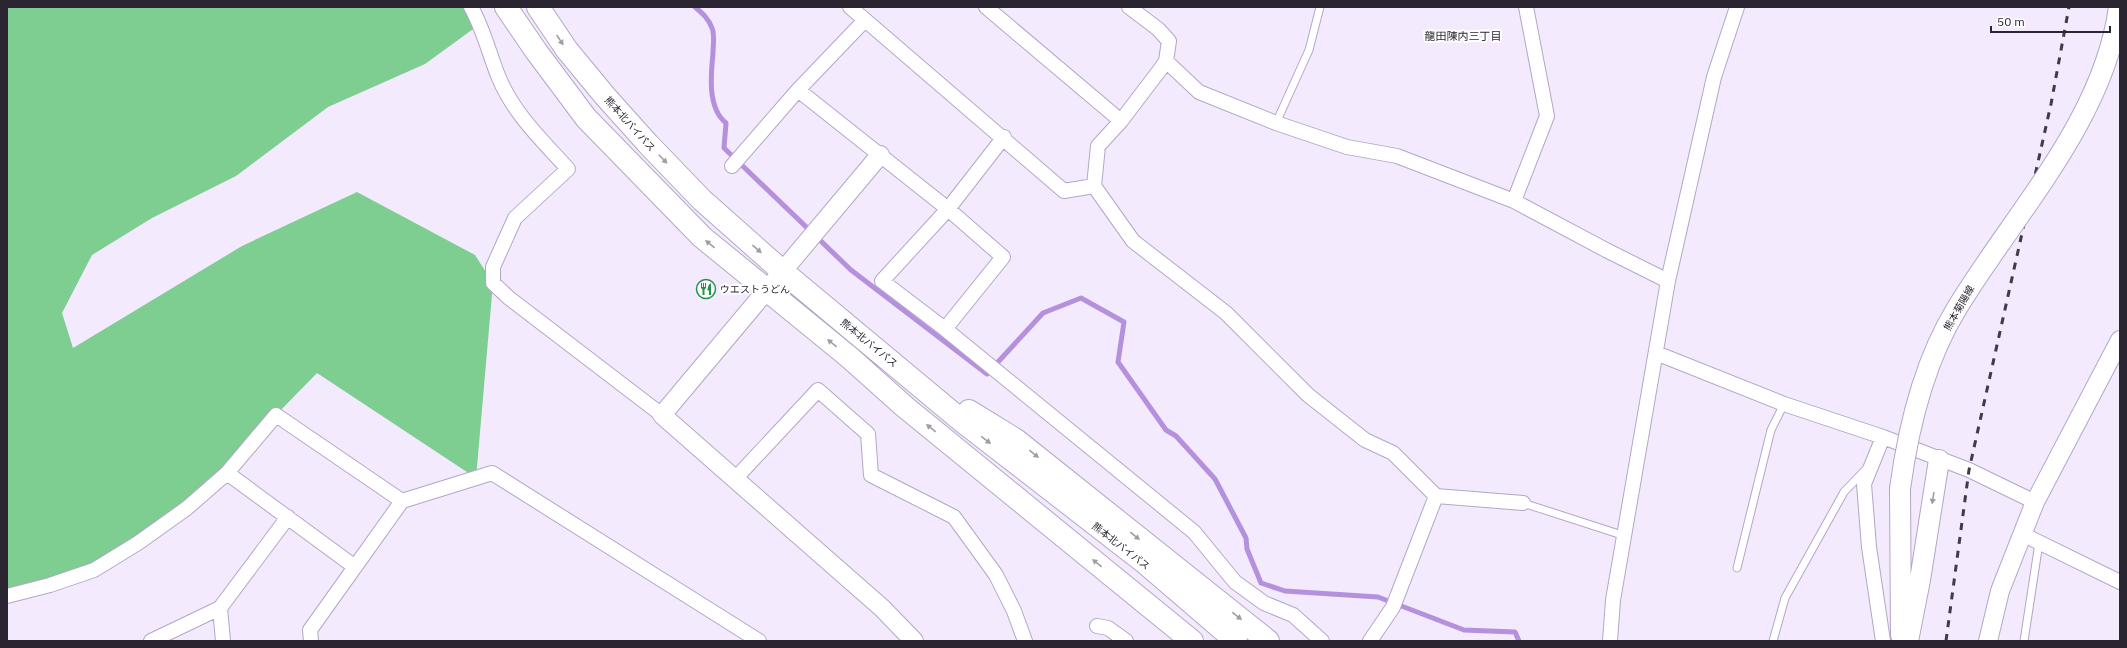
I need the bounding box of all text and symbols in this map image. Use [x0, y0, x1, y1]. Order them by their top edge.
scale bar [1991, 8, 2110, 34]
text: 50 m [1997, 14, 2025, 29]
district label: 龍田陳内三丁目 [1425, 29, 1502, 43]
one-way arrow [556, 34, 564, 45]
street label: 熊本北バイパス [602, 94, 658, 154]
one-way arrow [658, 154, 667, 165]
one-way arrow [704, 239, 715, 248]
one-way arrow [752, 244, 762, 253]
restaurant icon: ウエストうどん [695, 278, 717, 300]
place label: ウエストうどん [720, 283, 790, 296]
street label: 熊本菊陽線 [1941, 283, 1977, 333]
street label: 熊本北バイパス [838, 316, 900, 370]
one-way arrow [827, 339, 838, 348]
one-way arrow [925, 424, 936, 433]
one-way arrow [980, 435, 991, 444]
one-way arrow [1028, 450, 1039, 459]
one-way arrow [1930, 492, 1936, 504]
street label: 熊本北バイパス [1089, 519, 1153, 573]
one-way arrow [1129, 531, 1140, 540]
one-way arrow [1092, 558, 1102, 567]
one-way arrow [1231, 612, 1242, 621]

